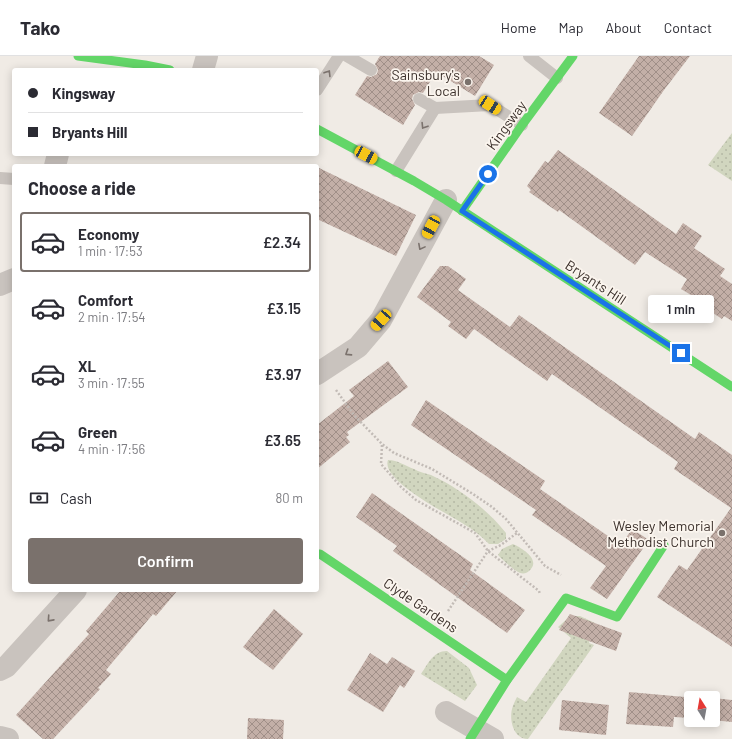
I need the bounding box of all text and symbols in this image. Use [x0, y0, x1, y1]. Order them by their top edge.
text: Tako [20, 16, 60, 39]
text: Home [501, 19, 537, 36]
text: Map [559, 19, 583, 36]
text: About [605, 19, 642, 36]
text: Contact [664, 19, 712, 36]
place label: Sainsbury's Local [392, 66, 460, 99]
one-way arrow [323, 70, 331, 77]
marker: Sainsbury's Local [463, 77, 473, 87]
text: Kingsway [52, 84, 115, 102]
car [477, 93, 503, 117]
street label: Kingsway [482, 97, 530, 153]
one-way arrow [421, 122, 429, 129]
text: Bryants Hill [52, 123, 127, 141]
car [353, 144, 379, 166]
route start [479, 165, 497, 183]
text: Choose a ride [28, 177, 136, 199]
car [420, 214, 442, 240]
icon: car [30, 224, 66, 260]
text: Economy [78, 225, 139, 243]
text: £2.34 [263, 233, 301, 251]
text: 1 min · 17:53 [78, 243, 143, 259]
one-way arrow [418, 243, 425, 250]
street label: Bryants Hill [562, 256, 630, 308]
icon: car [30, 290, 66, 326]
text: Comfort [78, 291, 133, 309]
callout: 1 min [648, 295, 714, 323]
text: £3.15 [267, 299, 301, 317]
text: 1 min [667, 301, 695, 317]
car [369, 307, 393, 333]
text: 2 min · 17:54 [78, 309, 146, 325]
route end [672, 344, 690, 362]
one-way arrow [346, 348, 353, 355]
icon: car [30, 356, 66, 392]
text: XL [78, 357, 96, 375]
text: £3.97 [265, 365, 301, 383]
text: 3 min · 17:55 [78, 375, 145, 391]
icon: car [30, 422, 66, 458]
text: Green [78, 423, 117, 441]
text: £3.65 [264, 431, 301, 449]
text: 4 min · 17:56 [78, 441, 145, 457]
icon: cash [28, 487, 50, 509]
text: Cash [60, 489, 92, 507]
text: 80 m [276, 490, 303, 506]
place label: Wesley Memorial Methodist Church [607, 517, 714, 550]
marker: Wesley Memorial Methodist Church [717, 528, 727, 538]
button: Confirm [28, 538, 303, 584]
street label: Clyde Gardens [381, 574, 462, 636]
one-way arrow [47, 614, 54, 622]
north arrow [684, 691, 720, 727]
map controls [684, 691, 720, 727]

